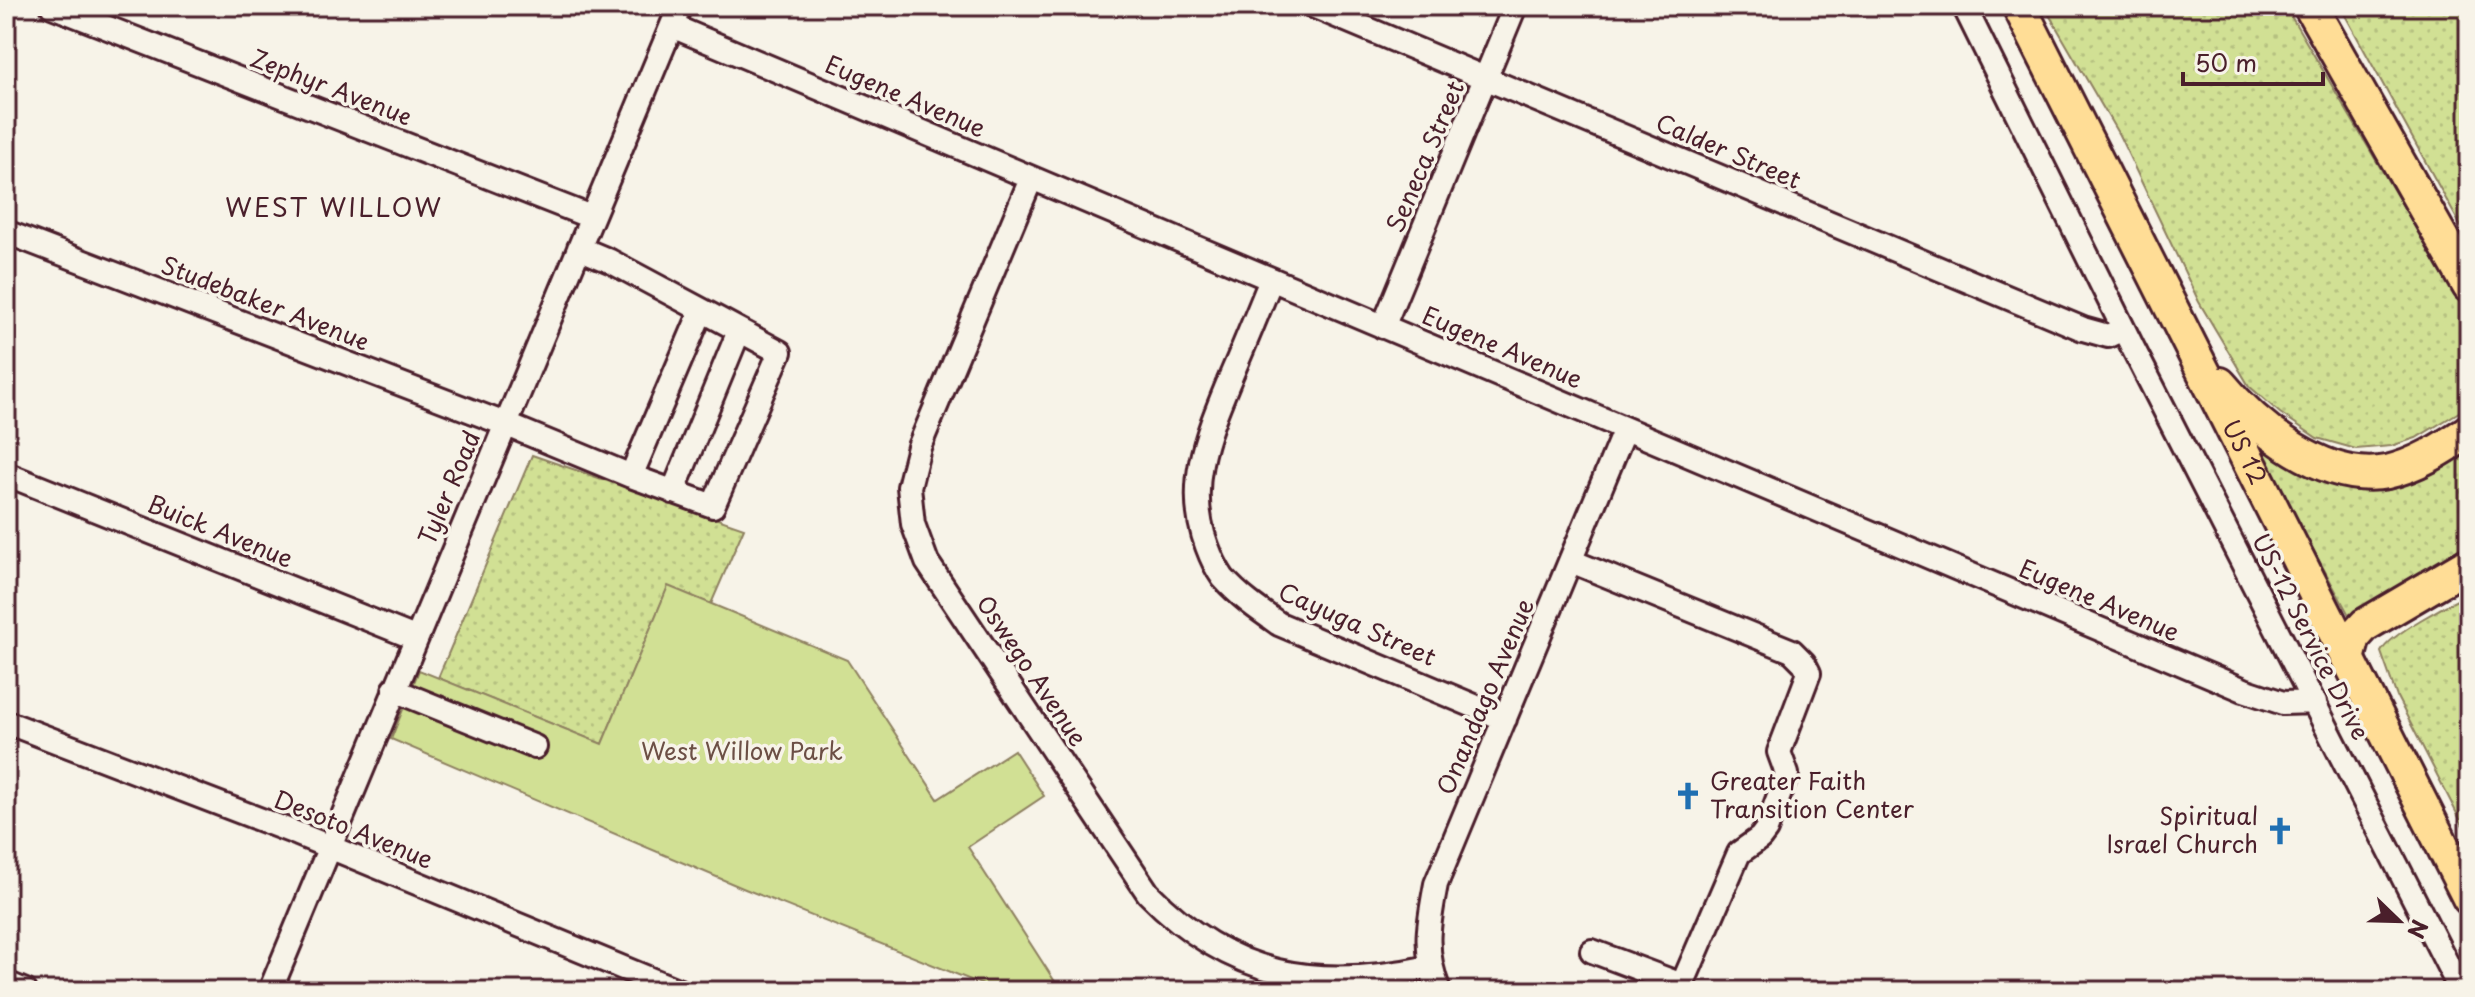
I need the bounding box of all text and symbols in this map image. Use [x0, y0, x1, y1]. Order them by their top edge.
scale bar [2183, 36, 2323, 86]
street label: Zephyr Avenue [246, 39, 418, 133]
text: 50 m [2195, 44, 2257, 80]
street label: Eugene Avenue [820, 45, 991, 145]
street label: Seneca Street [1376, 75, 1472, 238]
street label: Calder Street [1651, 103, 1807, 197]
district label: WEST WILLOW [225, 187, 443, 226]
street label: Studebaker Avenue [156, 246, 375, 358]
street label: Eugene Avenue [1417, 296, 1588, 396]
street label: US 12 [2214, 413, 2278, 490]
street label: Tyler Road [408, 425, 488, 550]
street label: Buick Avenue [143, 485, 299, 576]
street label: US-12 Service Drive [2244, 526, 2380, 746]
street label: Eugene Avenue [2014, 549, 2185, 649]
street label: Cayuga Street [1273, 572, 1442, 674]
street label: Oswego Avenue [969, 587, 1097, 753]
street label: Onandago Avenue [1427, 593, 1542, 800]
park label: West Willow Park [641, 732, 843, 768]
place label: Greater Faith Transition Center [1710, 762, 1915, 826]
street label: Desoto Avenue [269, 780, 439, 877]
church icon: Greater Faith Transition Center [1673, 781, 1703, 811]
place label: Spiritual Israel Church [2107, 797, 2258, 861]
church icon: Spiritual Israel Church [2265, 816, 2295, 846]
north arrow [2359, 881, 2439, 961]
text: N [2400, 915, 2437, 944]

